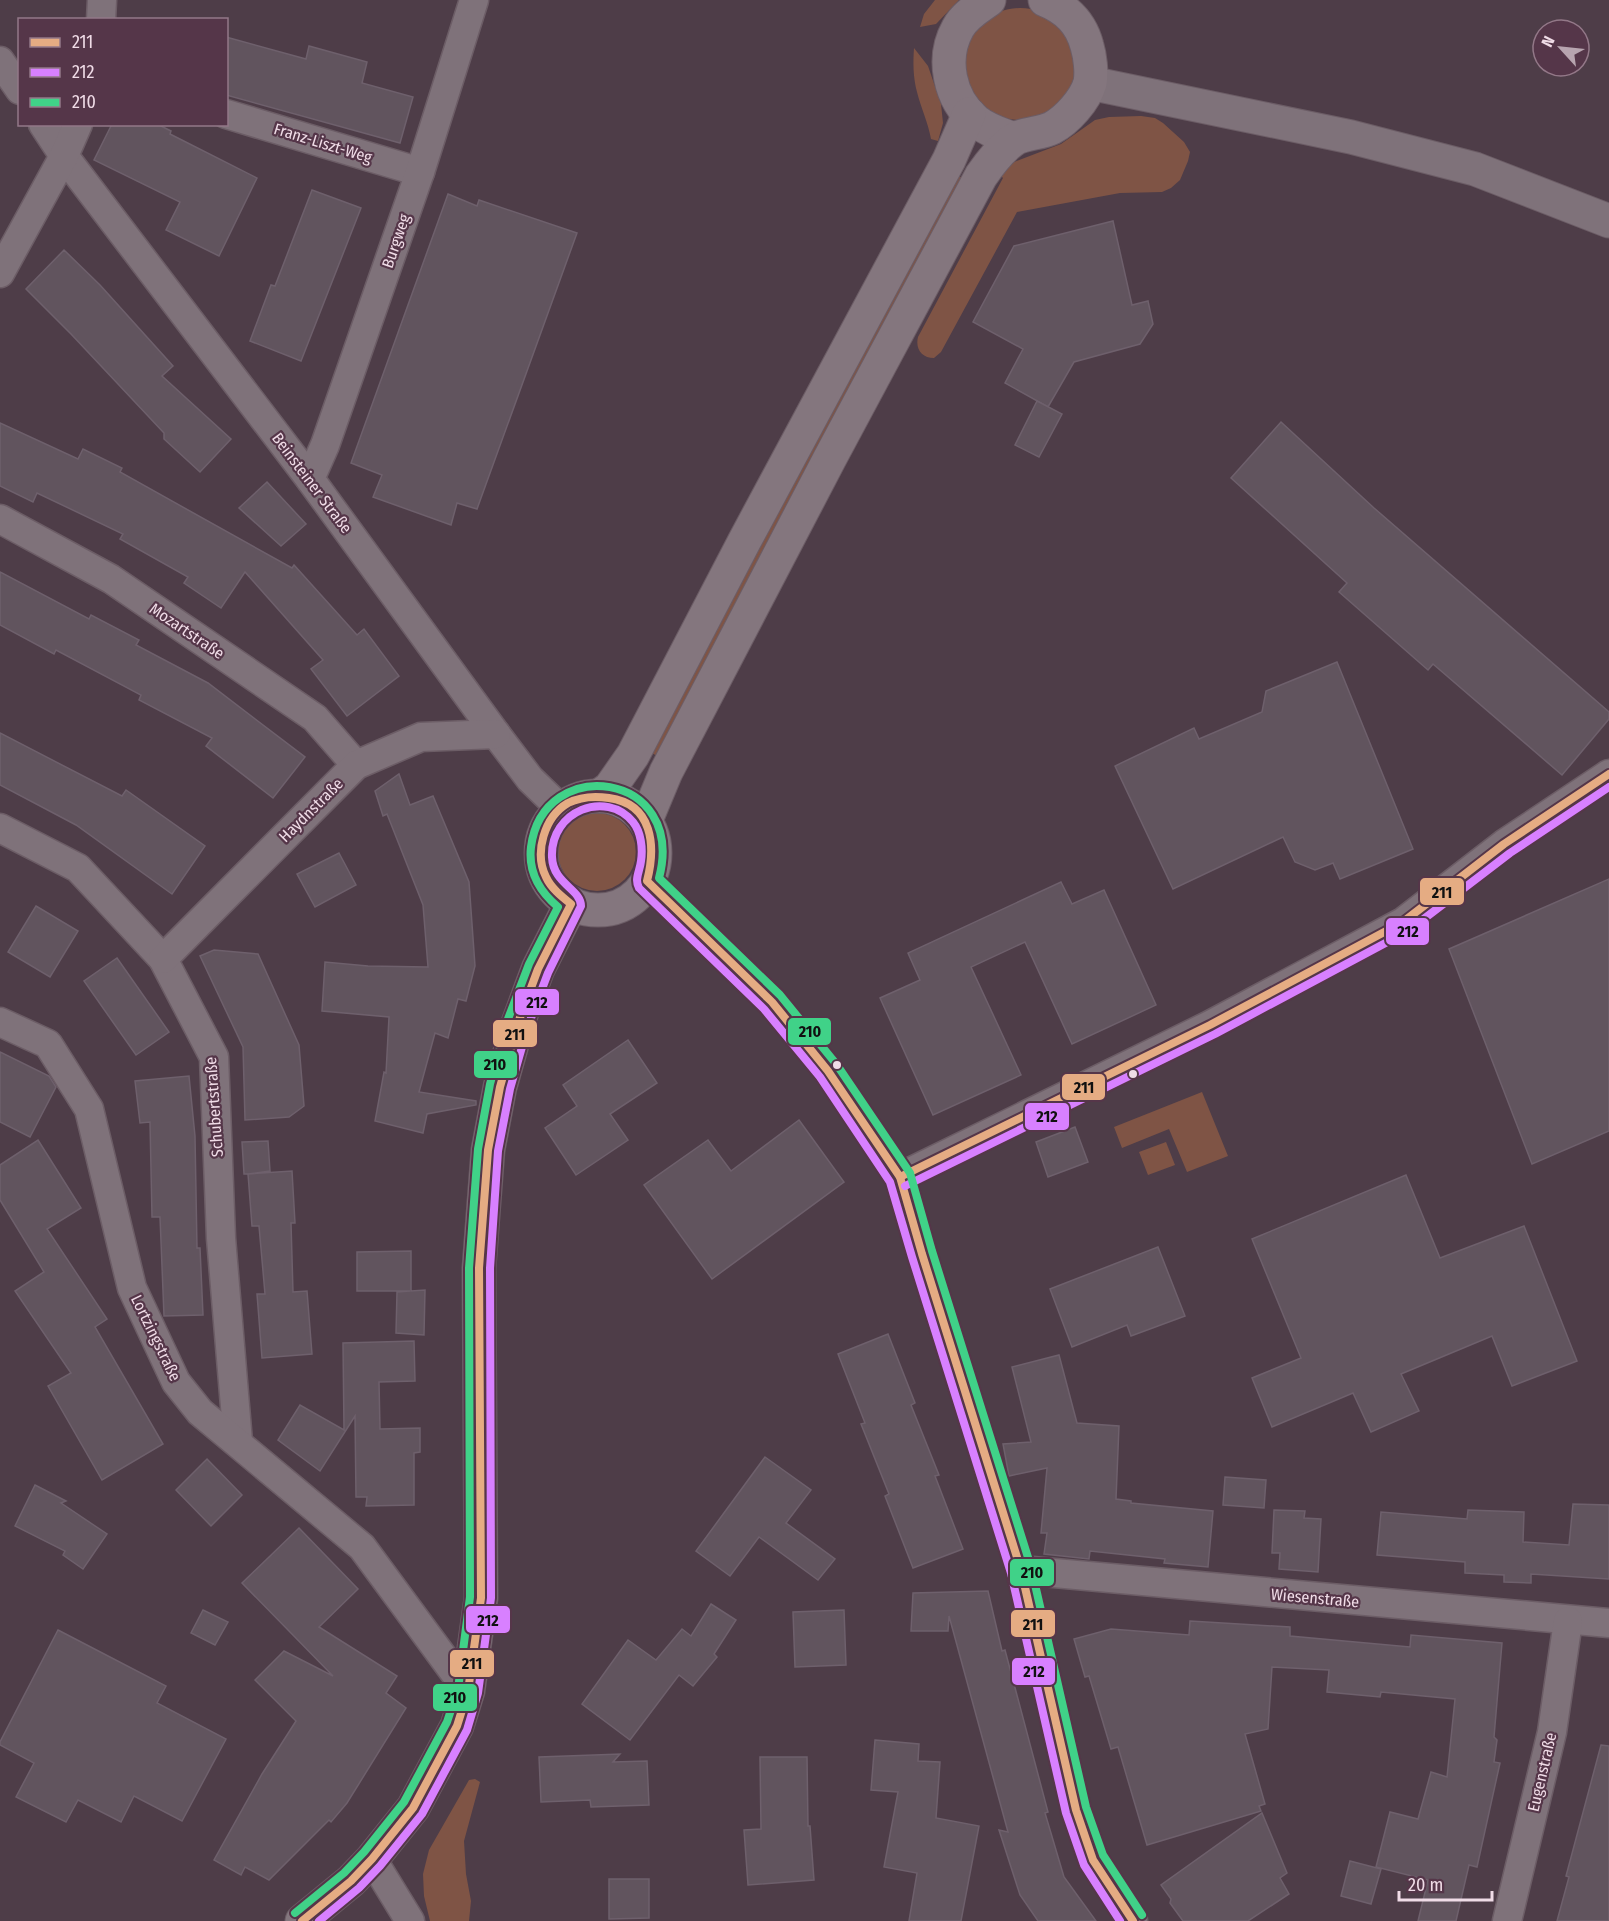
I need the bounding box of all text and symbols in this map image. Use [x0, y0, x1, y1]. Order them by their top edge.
legend [18, 18, 228, 126]
north arrow [1531, 18, 1591, 78]
text: 211 [72, 31, 93, 53]
text: N [1537, 33, 1559, 50]
text: 212 [72, 61, 95, 83]
text: 210 [72, 91, 96, 113]
street label: Franz-Liszt-Weg [272, 119, 375, 167]
street label: Burgweg [378, 211, 414, 271]
street label: Beinsteiner Straße [268, 429, 356, 537]
street label: Mozartstraße [146, 599, 228, 663]
street label: Haydnstraße [275, 774, 347, 846]
line badge: 211 [1419, 877, 1465, 906]
text: 211 [1431, 883, 1452, 902]
line badge: 212 [1385, 917, 1430, 946]
text: 212 [1396, 922, 1419, 941]
line badge: 212 [514, 988, 560, 1016]
text: 212 [525, 993, 548, 1012]
line badge: 210 [787, 1017, 832, 1046]
line badge: 211 [492, 1019, 538, 1048]
text: 210 [798, 1022, 822, 1041]
text: 211 [504, 1025, 525, 1044]
line badge: 210 [473, 1050, 518, 1079]
text: 210 [483, 1055, 507, 1074]
street label: Schubertstraße [201, 1056, 227, 1158]
unlabelled marker [831, 1059, 843, 1071]
unlabelled marker [1127, 1068, 1139, 1080]
line badge: 211 [1061, 1073, 1106, 1101]
text: 211 [1073, 1078, 1094, 1097]
line badge: 212 [1024, 1102, 1070, 1131]
text: 212 [1035, 1107, 1058, 1126]
street label: Lortzingstraße [127, 1292, 185, 1384]
line badge: 210 [1009, 1558, 1055, 1587]
text: 210 [1020, 1563, 1044, 1582]
street label: Wiesenstraße [1270, 1585, 1360, 1611]
line badge: 212 [465, 1605, 511, 1634]
line badge: 211 [1010, 1609, 1056, 1638]
text: 212 [476, 1611, 499, 1630]
text: 211 [1022, 1615, 1043, 1634]
line badge: 211 [449, 1649, 495, 1678]
text: 211 [461, 1654, 482, 1673]
line badge: 212 [1011, 1657, 1056, 1686]
text: 212 [1022, 1662, 1045, 1681]
line badge: 210 [432, 1683, 478, 1712]
text: 210 [443, 1688, 467, 1707]
street label: Eugenstraße [1524, 1730, 1560, 1813]
scale bar [1399, 1864, 1492, 1902]
text: 20 m [1408, 1874, 1443, 1896]

